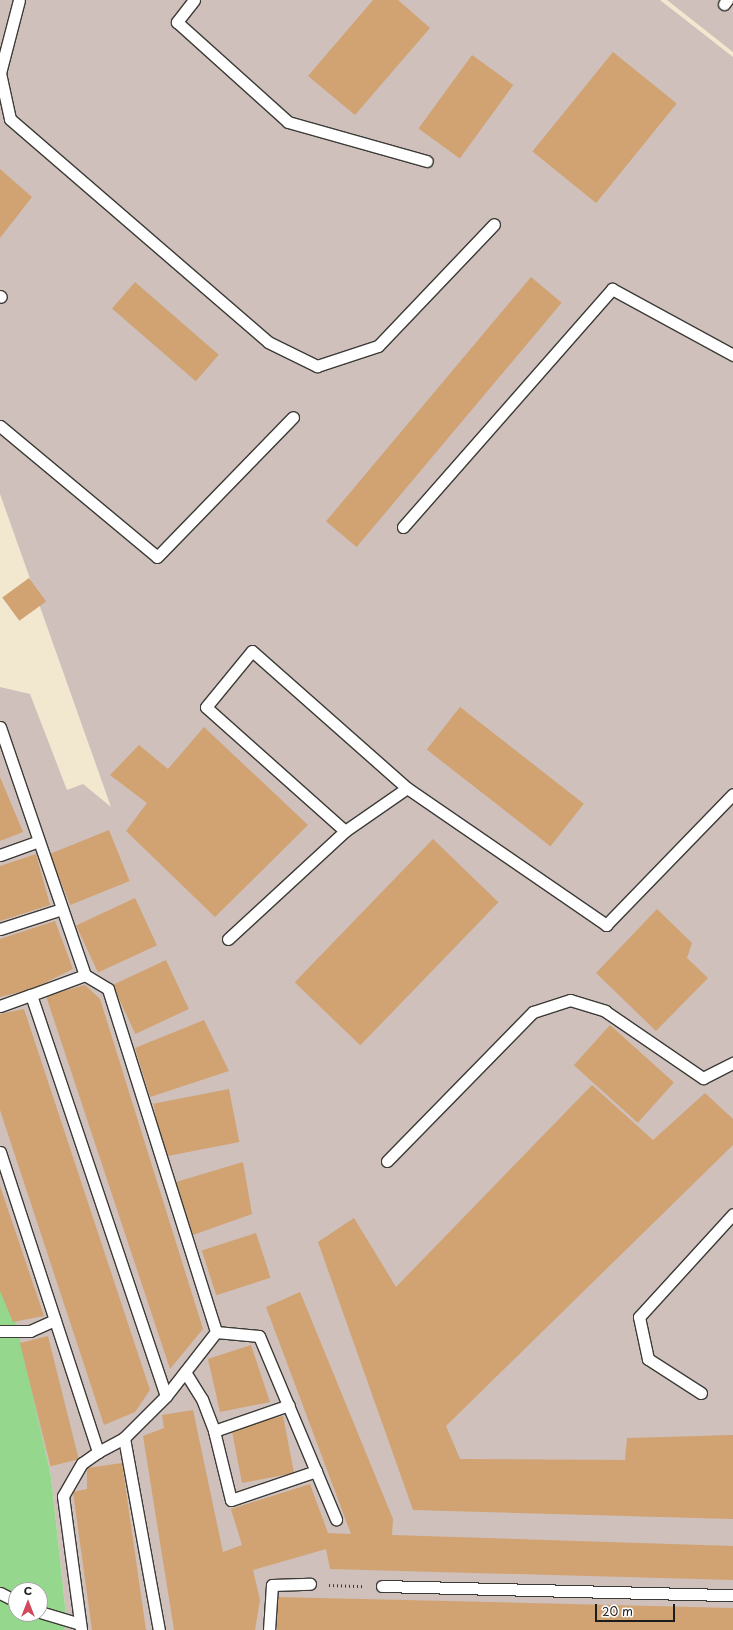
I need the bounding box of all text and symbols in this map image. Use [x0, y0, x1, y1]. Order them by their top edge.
north arrow [8, 1582, 48, 1622]
text: С [24, 1582, 32, 1599]
scale bar [597, 1596, 677, 1622]
text: 20 m [602, 1602, 633, 1620]

